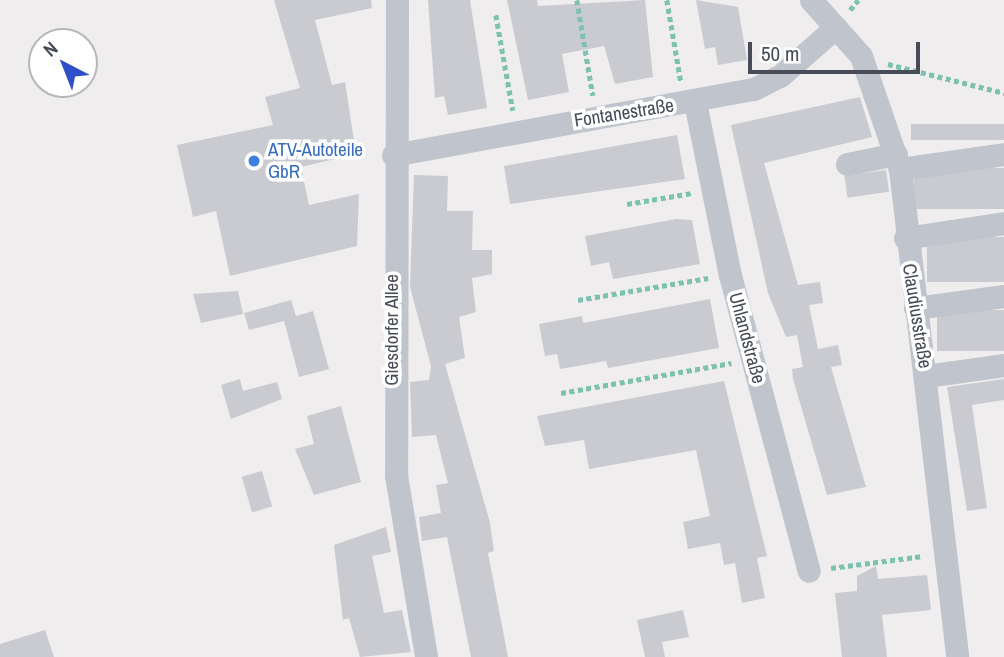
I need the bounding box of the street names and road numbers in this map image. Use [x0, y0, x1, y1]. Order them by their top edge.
street label: Fontanestraße [573, 94, 675, 132]
street label: Claudiusstraße [897, 262, 937, 370]
street label: Giesdorfer Allee [381, 274, 403, 386]
street label: Uhlandstraße [724, 290, 770, 386]

